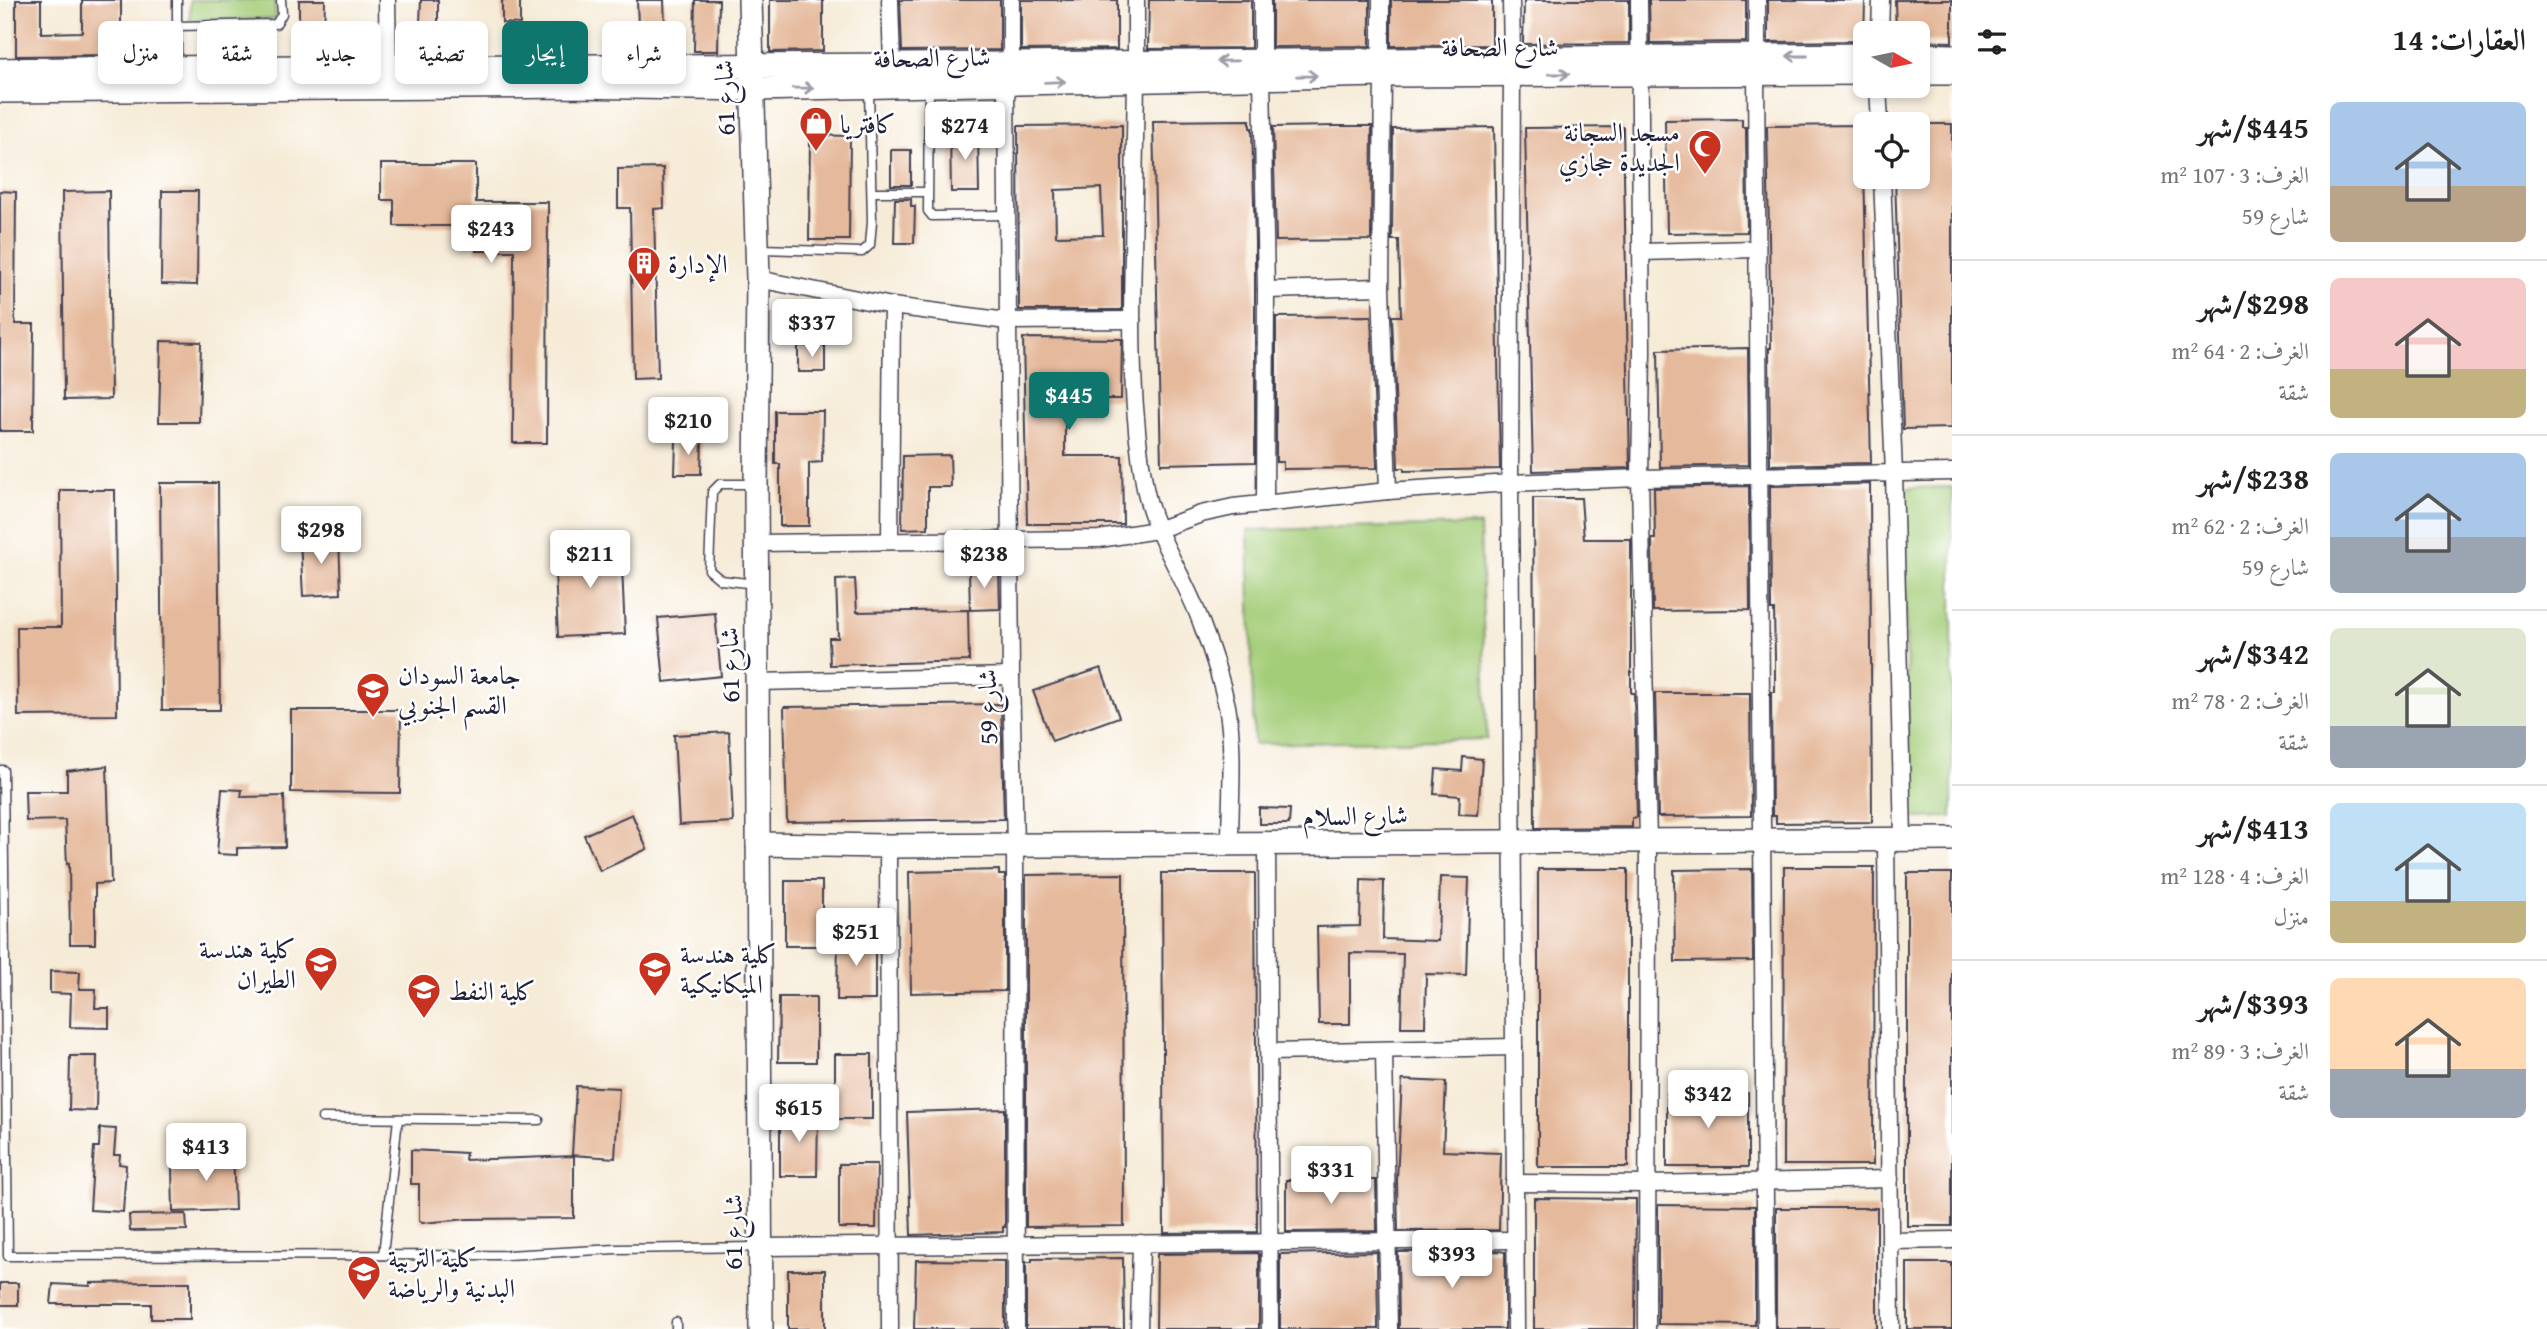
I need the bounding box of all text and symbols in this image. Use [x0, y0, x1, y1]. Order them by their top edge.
text: العقارات: 14 [2393, 17, 2526, 61]
chip: منزل [98, 21, 183, 84]
chip: شقة [197, 21, 277, 84]
chip: جديد [291, 21, 381, 84]
chip: تصفية [395, 21, 488, 84]
chip: إيجار [502, 21, 588, 84]
chip: شراء [602, 21, 686, 84]
north arrow [1853, 21, 1930, 98]
map controls [1853, 21, 1930, 189]
icon: filters [1973, 23, 2011, 61]
street label: شارع الصحافة [1441, 27, 1559, 69]
street label: شارع الصحافة [873, 36, 991, 81]
one-way arrow [1786, 49, 1809, 62]
one-way arrow [1216, 54, 1239, 67]
street label: شارع 61 [703, 59, 748, 137]
one-way arrow [1547, 67, 1570, 81]
one-way arrow [1295, 70, 1318, 83]
one-way arrow [1043, 76, 1066, 89]
one-way arrow [791, 82, 814, 95]
pin: $274 [924, 102, 1006, 162]
shop icon: كافتريا [797, 104, 835, 153]
place label: كافتريا [840, 104, 896, 143]
text: $445/شهر [2198, 105, 2309, 149]
text: $274 [941, 108, 989, 141]
place label: مسجد السجانة الجديدة حجازي [1559, 112, 1680, 183]
button: locate [1853, 112, 1930, 189]
mosque icon: مسجد السجانة الجديدة حجازي [1686, 127, 1724, 176]
icon: home [2386, 130, 2470, 214]
text: الغرف: 3 · 107 m² [2161, 158, 2309, 191]
text: شارع 59 [2242, 199, 2309, 232]
pin: $243 [450, 205, 532, 265]
text: $243 [467, 211, 515, 244]
building icon: الإدارة [625, 244, 663, 293]
place label: الإدارة [668, 244, 728, 283]
text: $298/شهر [2198, 281, 2309, 325]
pin: $337 [771, 300, 853, 359]
text: $337 [788, 305, 836, 338]
icon: home [2386, 306, 2470, 390]
text: الغرف: 2 · 64 m² [2172, 334, 2309, 367]
pin: $445 [1028, 372, 1110, 432]
text: شقة [2279, 375, 2309, 408]
text: $445 [1045, 378, 1093, 411]
pin: $210 [647, 398, 729, 457]
text: $210 [664, 403, 712, 436]
text: $238/شهر [2198, 456, 2309, 500]
icon: home [2386, 481, 2470, 565]
pin: $298 [280, 506, 362, 566]
text: الغرف: 2 · 62 m² [2172, 509, 2309, 542]
text: $298 [297, 512, 345, 545]
pin: $211 [549, 530, 631, 590]
pin: $238 [943, 530, 1025, 590]
text: $211 [566, 536, 614, 569]
text: $238 [960, 536, 1008, 569]
text: شارع 59 [2242, 550, 2309, 583]
street label: شارع 61 [709, 627, 752, 703]
text: $342/شهر [2198, 631, 2309, 675]
place label: جامعة السودان القسم الجنوبي [398, 655, 521, 731]
icon: home [2386, 656, 2470, 740]
street label: شارع 59 [967, 669, 1010, 745]
school or university icon: جامعة السودان القسم الجنوبي [354, 670, 392, 719]
text: الغرف: 2 · 78 m² [2172, 684, 2309, 717]
text: شقة [2279, 725, 2309, 758]
street label: شارع السلام [1302, 795, 1408, 839]
text: $413/شهر [2198, 806, 2309, 850]
icon: home [2386, 831, 2470, 915]
text: الغرف: 4 · 128 m² [2161, 859, 2309, 892]
text: منزل [2274, 900, 2309, 933]
pin: $251 [815, 908, 897, 968]
text: $251 [832, 914, 880, 947]
place label: كلية هندسة الطيران [199, 929, 296, 998]
place label: كلية هندسة الميكانيكية [680, 934, 777, 1003]
school or university icon: كلية هندسة الطيران [302, 944, 340, 993]
school or university icon: كلية هندسة الميكانيكية [636, 949, 674, 998]
school or university icon: كلية النفط [405, 971, 443, 1020]
place label: كلية النفط [448, 971, 536, 1010]
text: $393/شهر [2198, 981, 2309, 1025]
icon: home [2386, 1006, 2470, 1090]
text: الغرف: 3 · 89 m² [2172, 1034, 2309, 1067]
pin: $342 [1667, 1070, 1749, 1130]
text: شقة [2279, 1075, 2309, 1108]
text: $342 [1684, 1076, 1732, 1109]
pin: $615 [758, 1084, 840, 1144]
text: $615 [775, 1090, 823, 1123]
pin: $413 [165, 1124, 247, 1183]
text: $413 [182, 1129, 230, 1162]
pin: $331 [1290, 1146, 1372, 1206]
text: $331 [1307, 1152, 1355, 1185]
street label: شارع 61 [713, 1194, 755, 1270]
pin: $393 [1411, 1230, 1493, 1290]
text: $393 [1428, 1236, 1476, 1269]
place label: كلية التربية البدنية والرياضة [388, 1238, 515, 1307]
school or university icon: كلية التربية البدنية والرياضة [345, 1253, 383, 1302]

